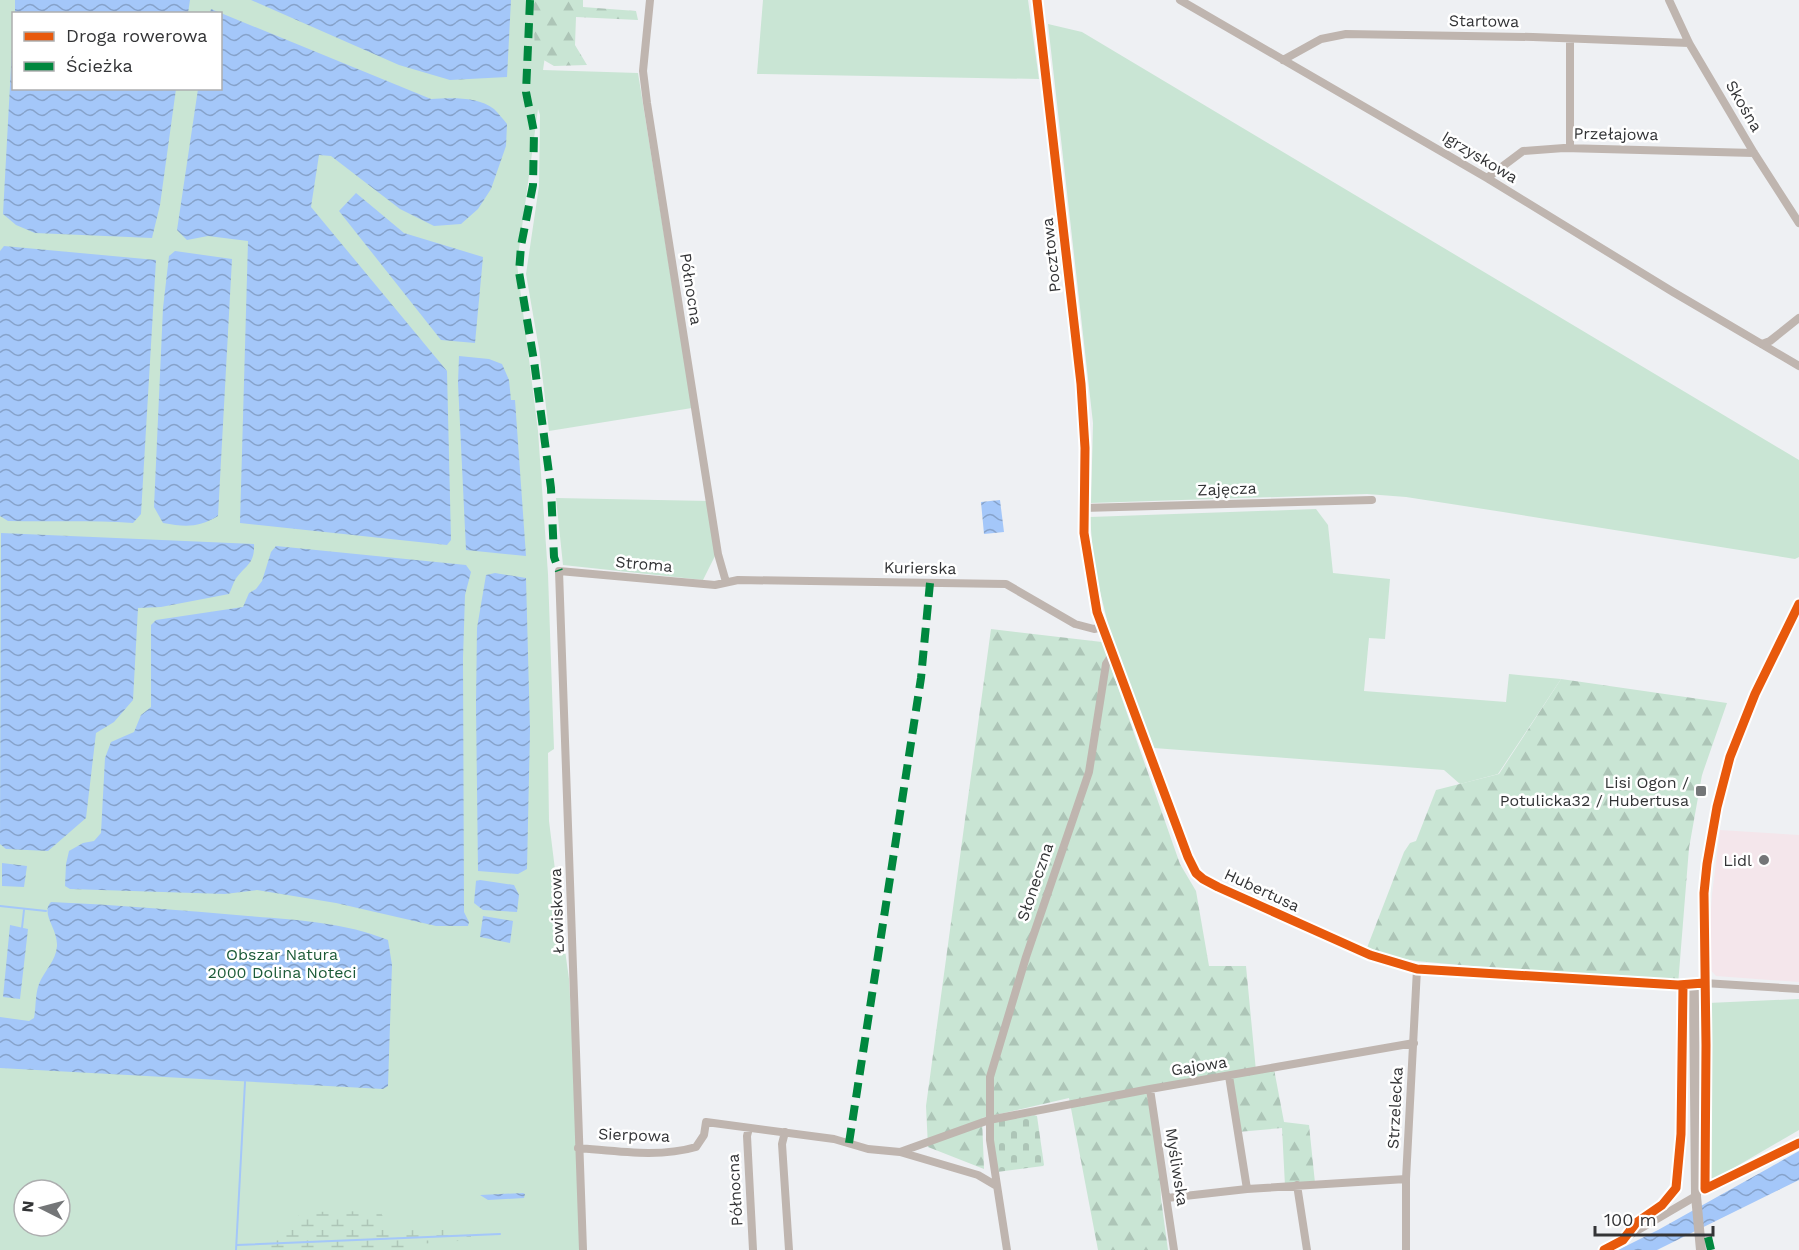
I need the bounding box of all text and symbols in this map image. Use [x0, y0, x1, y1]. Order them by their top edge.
street label: Startowa [1449, 11, 1519, 31]
legend [12, 12, 222, 90]
text: Droga rowerowa [66, 25, 208, 46]
text: Ścieżka [66, 55, 133, 76]
street label: Skośna [1722, 77, 1766, 135]
street label: Przełajowa [1573, 124, 1659, 144]
street label: Igrzyskowa [1439, 127, 1521, 187]
street label: Pocztowa [1038, 217, 1064, 293]
street label: Północna [676, 252, 706, 326]
street label: Zajęcza [1197, 478, 1257, 500]
street label: Stroma [615, 552, 673, 576]
street label: Kurierska [884, 558, 956, 578]
place label: Lisi Ogon / Potulicka32 / Hubertusa [1500, 773, 1689, 810]
marker: Lisi Ogon / Potulicka32 / Hubertusa [1694, 784, 1708, 798]
street label: Słoneczna [1013, 840, 1057, 924]
place label: Lidl [1723, 851, 1752, 870]
marker: Lidl [1757, 853, 1771, 867]
street label: Hubertusa [1221, 864, 1303, 916]
street label: Łowiskowa [546, 868, 568, 954]
park label: Obszar Natura 2000 Dolina Noteci [207, 945, 357, 982]
street label: Gajowa [1170, 1052, 1228, 1080]
street label: Strzelecka [1383, 1066, 1407, 1150]
street label: Sierpowa [598, 1124, 670, 1146]
street label: Myśliwska [1161, 1127, 1193, 1207]
street label: Północna [724, 1153, 746, 1227]
north arrow [12, 1178, 72, 1238]
scale bar [1595, 1199, 1714, 1237]
text: N [18, 1200, 38, 1213]
text: 100 m [1604, 1209, 1657, 1230]

